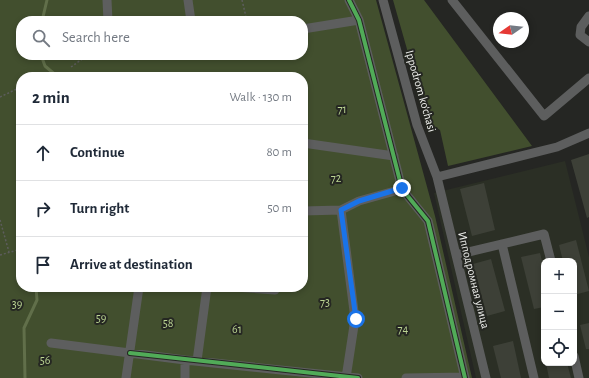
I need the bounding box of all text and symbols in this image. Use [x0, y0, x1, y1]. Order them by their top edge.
north arrow [493, 12, 529, 48]
search box [16, 16, 308, 60]
icon: search [30, 27, 52, 49]
text: Search here [62, 30, 130, 45]
street label: Ippodrom ko'chasi [404, 49, 438, 133]
text: 2 min [32, 89, 70, 106]
text: Walk · 130 m [229, 91, 292, 104]
park label: 71 [337, 103, 347, 115]
icon: ahead [32, 142, 54, 164]
text: Continue [70, 145, 125, 160]
text: 80 m [266, 146, 292, 159]
park label: 72 [331, 172, 342, 184]
route end [393, 179, 411, 197]
icon: right [32, 198, 54, 220]
text: Turn right [70, 201, 129, 216]
text: 50 m [267, 202, 292, 215]
street label: Ипподромная улица [455, 230, 492, 330]
icon: arrive [32, 254, 54, 276]
text: Arrive at destination [70, 257, 193, 272]
map controls [541, 258, 577, 366]
button: + [541, 258, 577, 294]
button: − [541, 294, 577, 330]
park label: 73 [320, 296, 330, 308]
park label: 39 [12, 298, 23, 310]
route start [347, 310, 365, 328]
park label: 59 [96, 312, 107, 324]
park label: 58 [163, 317, 174, 329]
park label: 61 [232, 323, 242, 335]
park label: 74 [398, 323, 409, 335]
button: locate [541, 330, 577, 366]
park label: 56 [40, 354, 51, 366]

